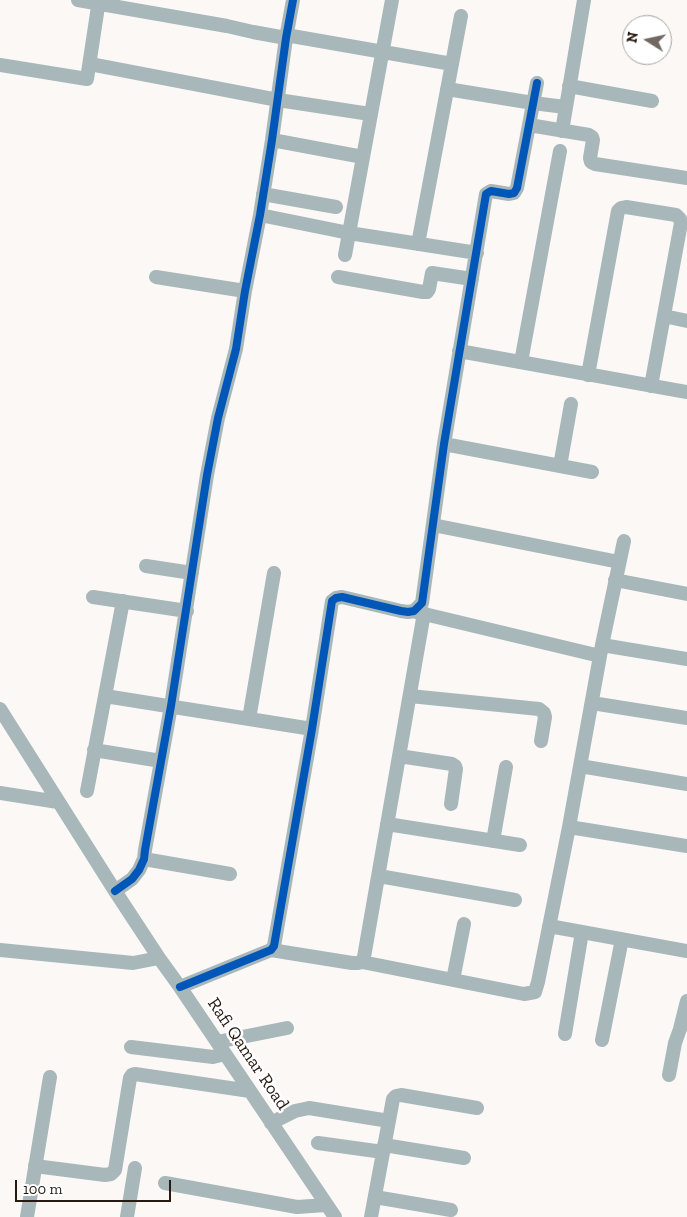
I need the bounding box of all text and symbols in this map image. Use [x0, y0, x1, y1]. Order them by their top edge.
north arrow [622, 15, 672, 65]
text: N [623, 31, 642, 44]
street label: Rafi Qamar Road [203, 994, 293, 1114]
scale bar [18, 1170, 174, 1202]
text: 100 m [23, 1180, 62, 1198]

